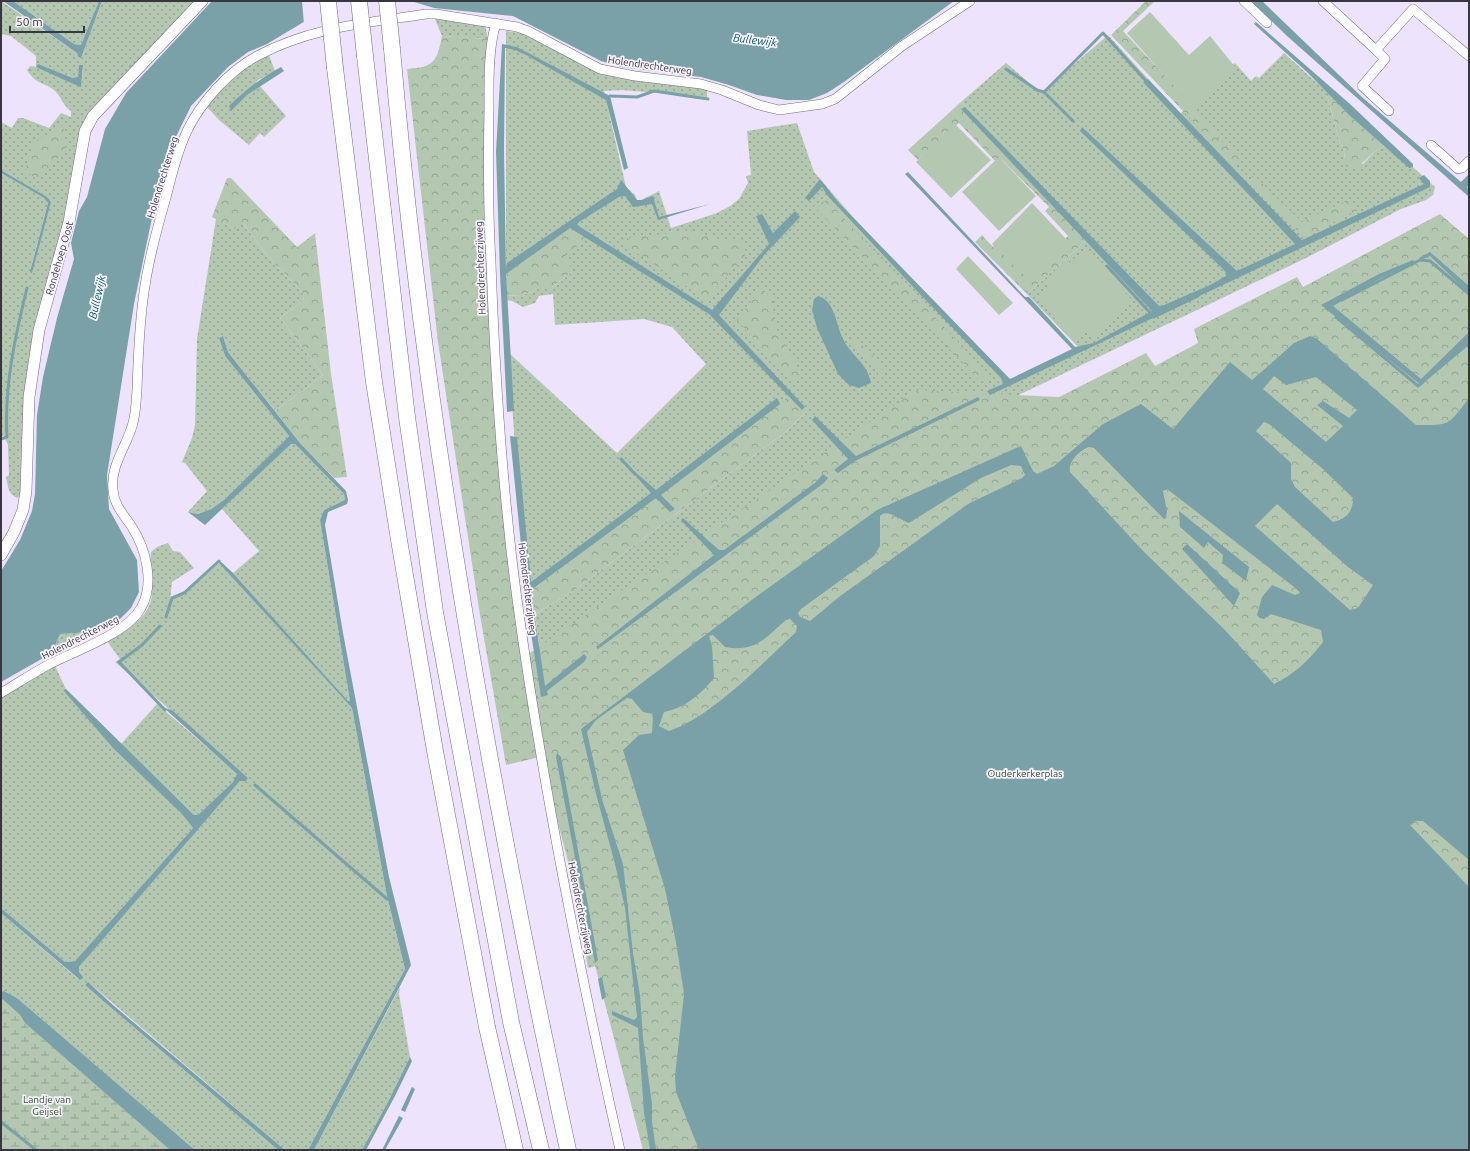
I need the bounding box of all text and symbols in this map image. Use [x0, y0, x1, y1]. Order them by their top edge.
scale bar [10, 8, 84, 34]
text: 50 m [16, 15, 43, 28]
water label: Bullewijk [732, 31, 778, 49]
street label: Holendrechterweg [607, 54, 693, 77]
street label: Holendrechterweg [145, 135, 180, 219]
street label: Rondehoep Oost [44, 220, 75, 296]
street label: Holendrechterzijweg [473, 221, 488, 315]
water label: Bullewijk [86, 274, 108, 320]
street label: Holendrechterzijweg [516, 542, 539, 636]
street label: Holendrechterweg [40, 613, 120, 662]
park label: Ouderkerkerplas [988, 768, 1062, 779]
street label: Holendrechterzijweg [566, 861, 595, 955]
park label: Landje van Geijsel [23, 1094, 71, 1117]

